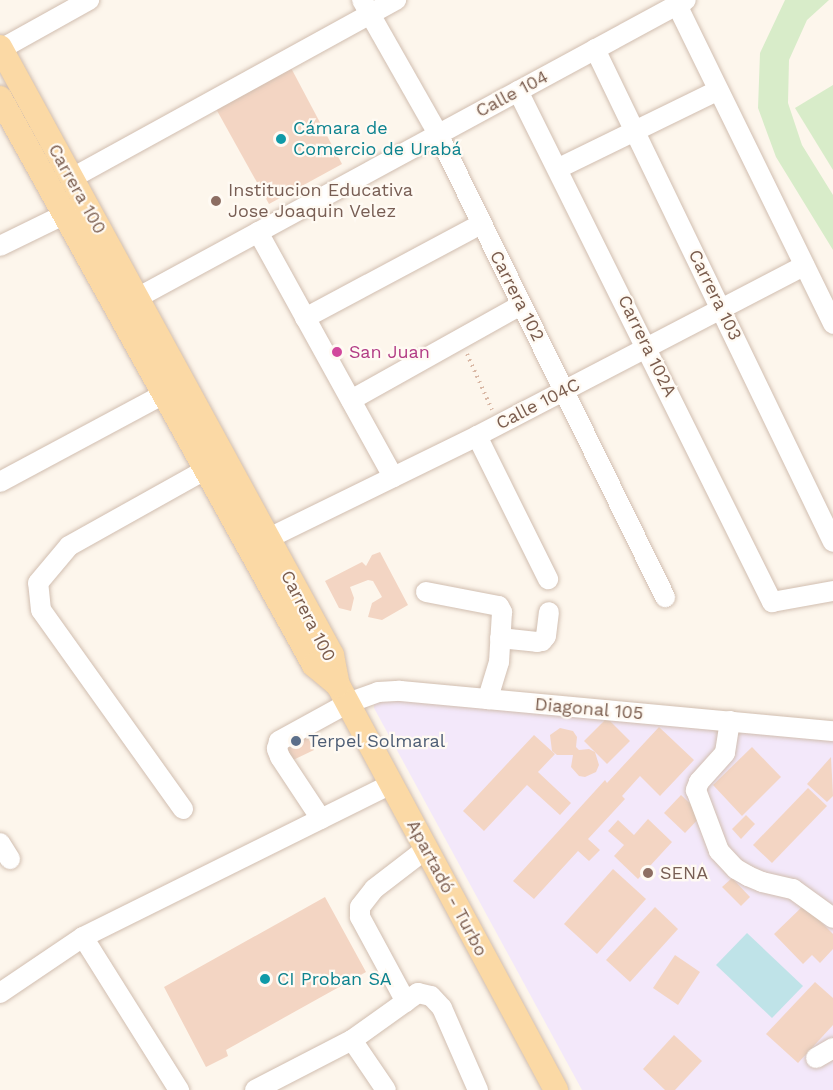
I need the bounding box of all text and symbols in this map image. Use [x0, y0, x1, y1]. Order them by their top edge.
street label: Calle 104 [472, 66, 552, 122]
place label: Cámara de Comercio de Urabá [293, 118, 462, 160]
marker: Cámara de Comercio de Urabá [274, 132, 288, 146]
street label: Carrera 100 [43, 140, 111, 238]
place label: Institucion Educativa Jose Joaquin Velez [228, 180, 413, 222]
marker: Institucion Educativa Jose Joaquin Velez [209, 194, 223, 208]
street label: Carrera 103 [684, 246, 746, 344]
street label: Carrera 102 [485, 247, 549, 345]
street label: Carrera 102A [613, 291, 681, 401]
place label: San Juan [349, 341, 430, 363]
marker: San Juan [330, 345, 344, 359]
street label: Calle 104C [492, 374, 584, 434]
street label: Carrera 100 [276, 566, 340, 666]
street label: Diagonal 105 [533, 693, 645, 725]
place label: Terpel Solmaral [308, 730, 446, 752]
marker: Terpel Solmaral [289, 734, 303, 748]
street label: Apartadó - Turbo [402, 816, 492, 960]
place label: SENA [660, 862, 708, 884]
marker: SENA [641, 866, 655, 880]
place label: CI Proban SA [277, 968, 392, 990]
marker: CI Proban SA [258, 972, 272, 986]

